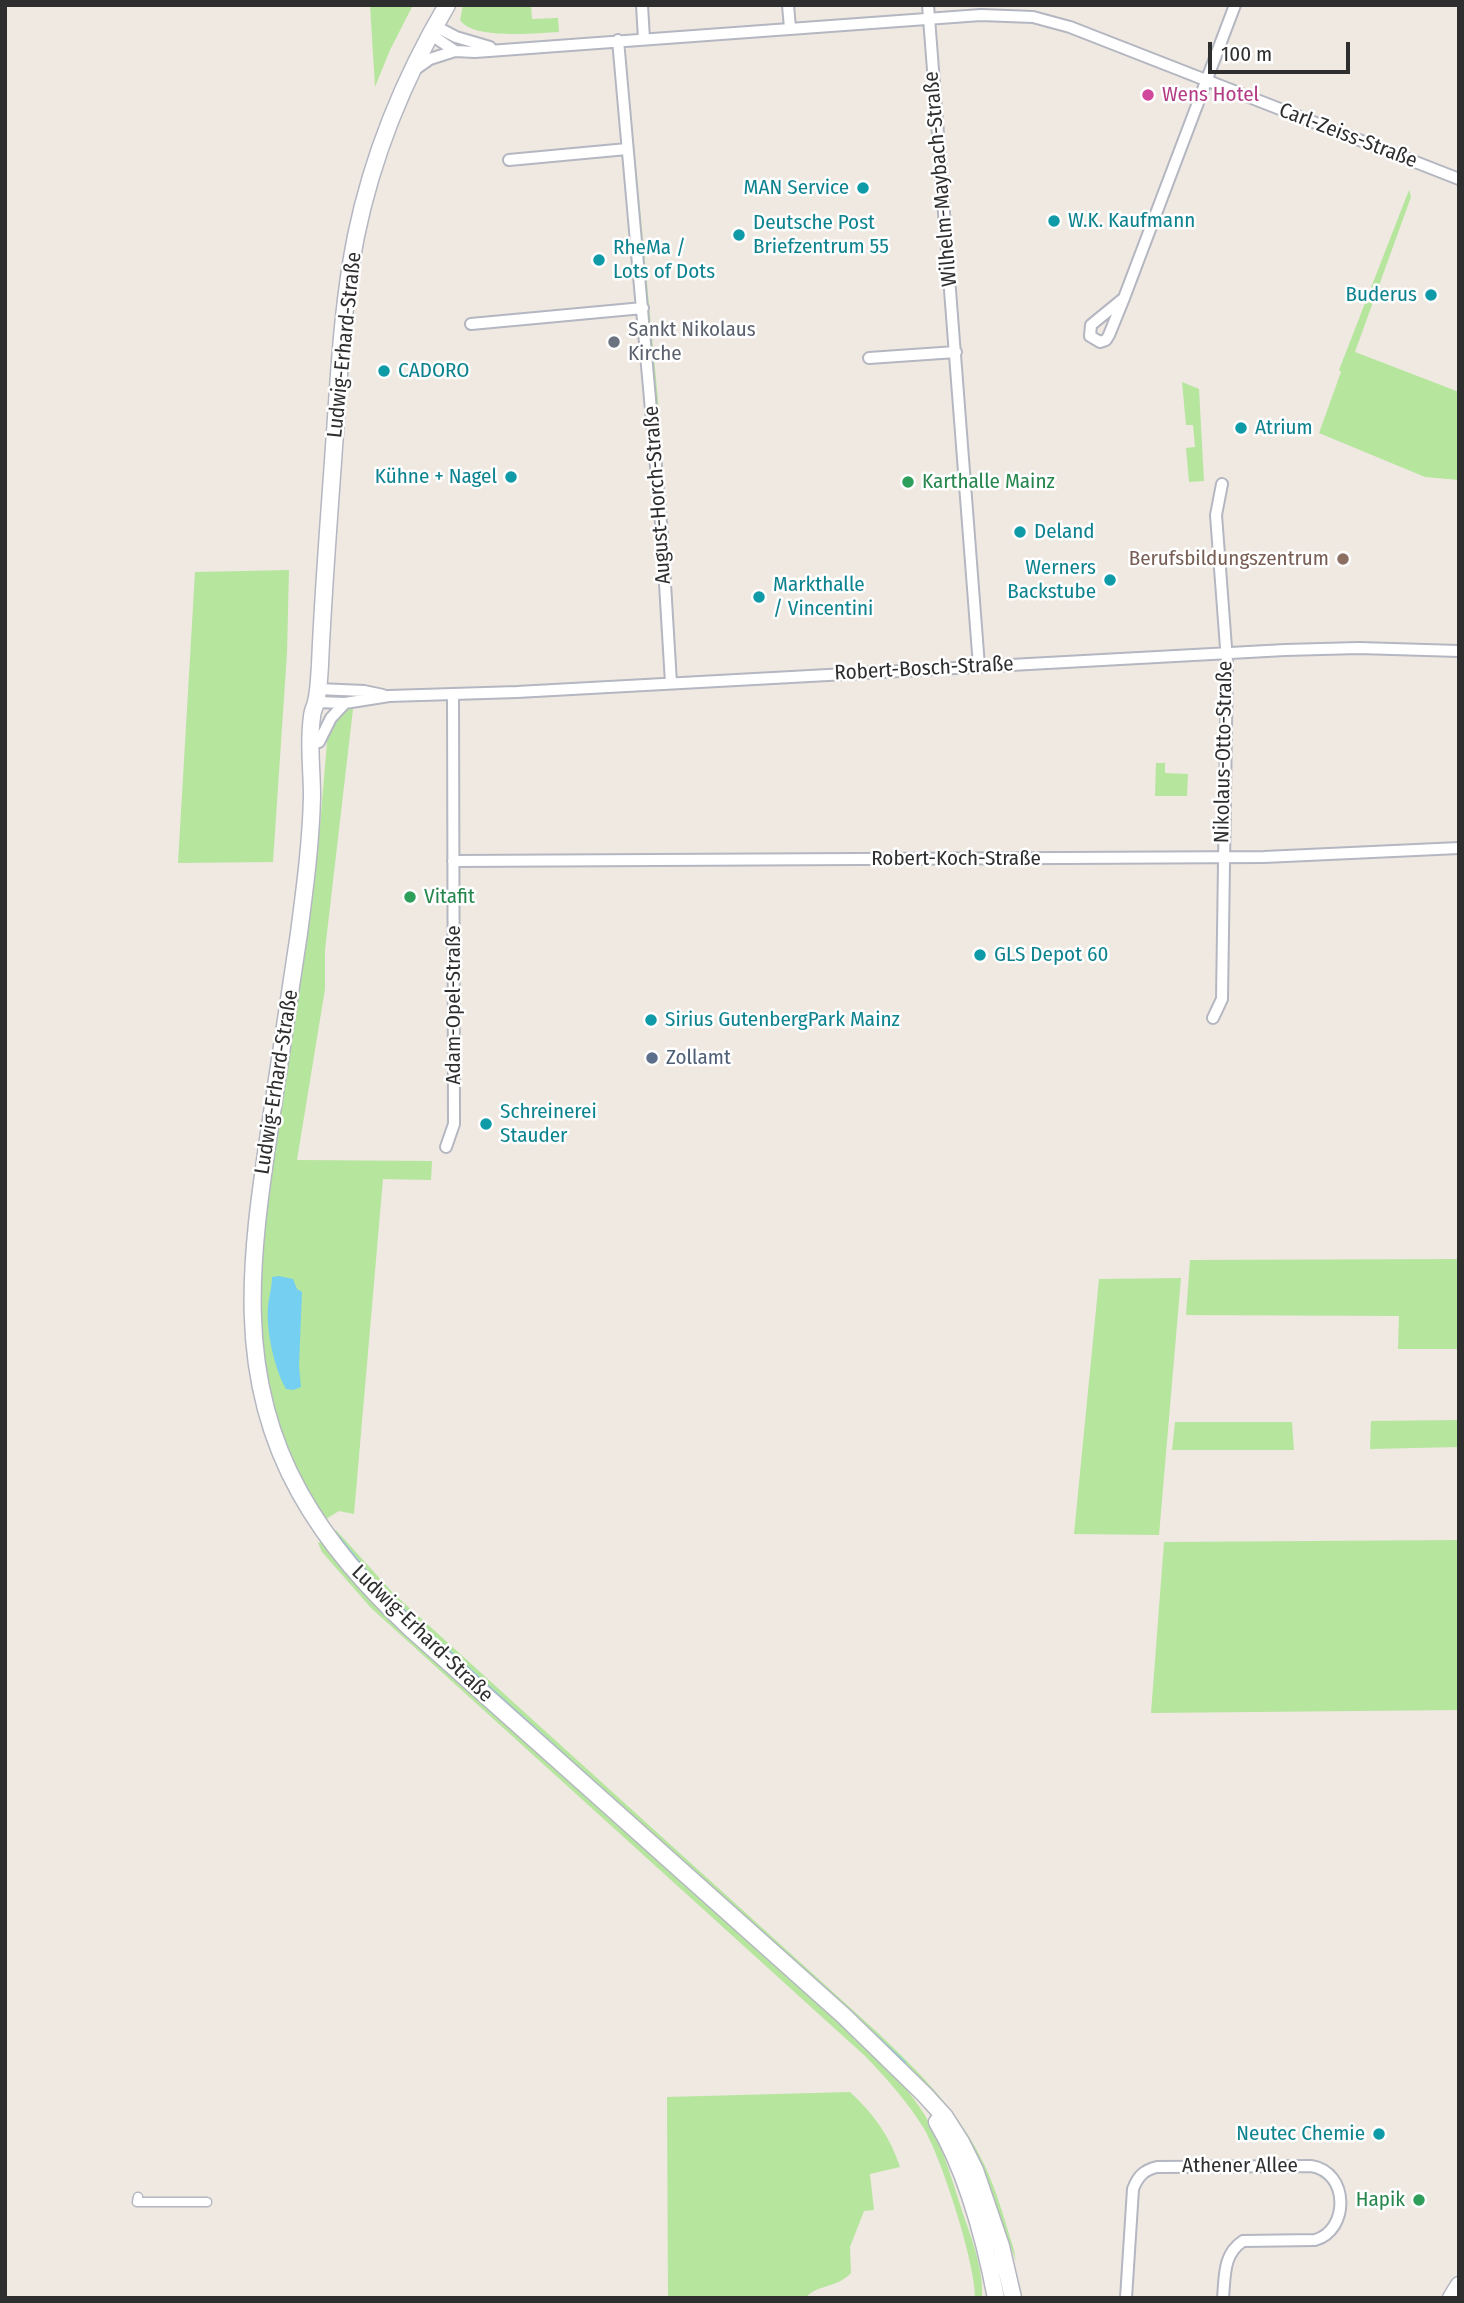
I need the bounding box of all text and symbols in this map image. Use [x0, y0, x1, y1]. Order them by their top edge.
scale bar [1212, 28, 1354, 72]
text: 100 m [1221, 41, 1272, 67]
street label: Wilhelm-Maybach-Straße [919, 70, 963, 288]
place label: Wens Hotel [1162, 82, 1259, 108]
marker: Wens Hotel [1140, 87, 1156, 103]
street label: Carl-Zeiss-Straße [1275, 98, 1421, 174]
place label: MAN Service [744, 175, 849, 201]
marker: MAN Service [855, 180, 871, 196]
place label: W.K. Kaufmann [1068, 208, 1195, 234]
place label: Deutsche Post Briefzentrum 55 [753, 210, 889, 260]
marker: W.K. Kaufmann [1046, 213, 1062, 229]
marker: Deutsche Post Briefzentrum 55 [731, 227, 747, 243]
place label: RheMa / Lots of Dots [613, 235, 715, 285]
street label: Ludwig-Erhard-Straße [323, 251, 367, 439]
marker: RheMa / Lots of Dots [591, 252, 607, 268]
place label: Buderus [1346, 282, 1417, 308]
marker: Buderus [1423, 287, 1439, 303]
place label: Sankt Nikolaus Kirche [628, 317, 756, 367]
marker: Sankt Nikolaus Kirche [606, 334, 622, 350]
place label: CADORO [398, 358, 470, 384]
marker: CADORO [376, 363, 392, 379]
street label: August-Horch-Straße [639, 405, 677, 585]
place label: Atrium [1255, 415, 1313, 441]
marker: Atrium [1233, 420, 1249, 436]
place label: Kühne + Nagel [375, 464, 497, 490]
marker: Kühne + Nagel [503, 469, 519, 485]
place label: Karthalle Mainz [922, 469, 1055, 495]
marker: Karthalle Mainz [900, 474, 916, 490]
place label: Deland [1034, 519, 1095, 545]
marker: Deland [1012, 524, 1028, 540]
place label: Berufsbildungszentrum [1129, 546, 1329, 572]
marker: Berufsbildungszentrum [1335, 551, 1351, 567]
place label: Werners Backstube [1007, 555, 1096, 605]
place label: Markthalle / Vincentini [773, 572, 873, 622]
marker: Werners Backstube [1102, 572, 1118, 588]
marker: Markthalle / Vincentini [751, 589, 767, 605]
street label: Robert-Bosch-Straße [834, 652, 1014, 686]
street label: Nikolaus-Otto-Straße [1210, 661, 1238, 843]
street label: Robert-Koch-Straße [871, 846, 1041, 872]
place label: Vitafit [424, 884, 475, 910]
marker: Vitafit [402, 889, 418, 905]
street label: Adam-Opel-Straße [441, 925, 467, 1085]
place label: GLS Depot 60 [994, 942, 1108, 968]
marker: GLS Depot 60 [972, 947, 988, 963]
street label: Ludwig-Erhard-Straße [250, 988, 304, 1176]
place label: Sirius GutenbergPark Mainz [665, 1007, 900, 1033]
marker: Sirius GutenbergPark Mainz [643, 1012, 659, 1028]
place label: Zollamt [666, 1045, 731, 1071]
marker: Zollamt [644, 1050, 660, 1066]
place label: Schreinerei Stauder [500, 1099, 597, 1149]
marker: Schreinerei Stauder [478, 1116, 494, 1132]
street label: Ludwig-Erhard-Straße [346, 1560, 498, 1708]
place label: Neutec Chemie [1236, 2121, 1365, 2147]
marker: Neutec Chemie [1371, 2126, 1387, 2142]
street label: Athener Allee [1182, 2153, 1298, 2179]
place label: Hapik [1356, 2187, 1405, 2213]
marker: Hapik [1411, 2192, 1427, 2208]

